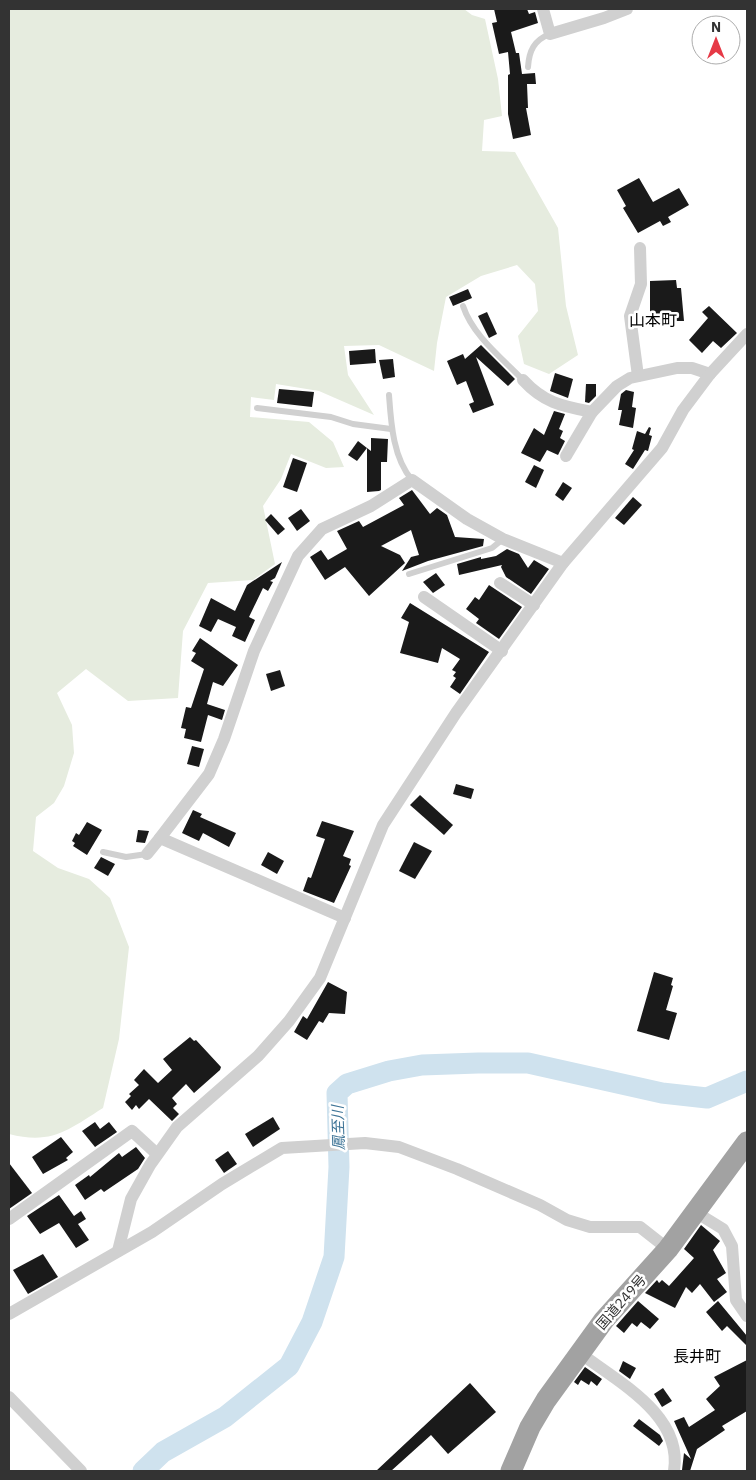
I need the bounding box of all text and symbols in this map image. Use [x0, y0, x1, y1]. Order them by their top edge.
north arrow [691, 15, 741, 65]
text: N [711, 18, 721, 36]
district label: 山本町 [629, 310, 677, 330]
water label: 鳳至川 [328, 1103, 348, 1151]
street label: 国道249号 [592, 1271, 650, 1333]
district label: 長井町 [673, 1346, 721, 1366]

